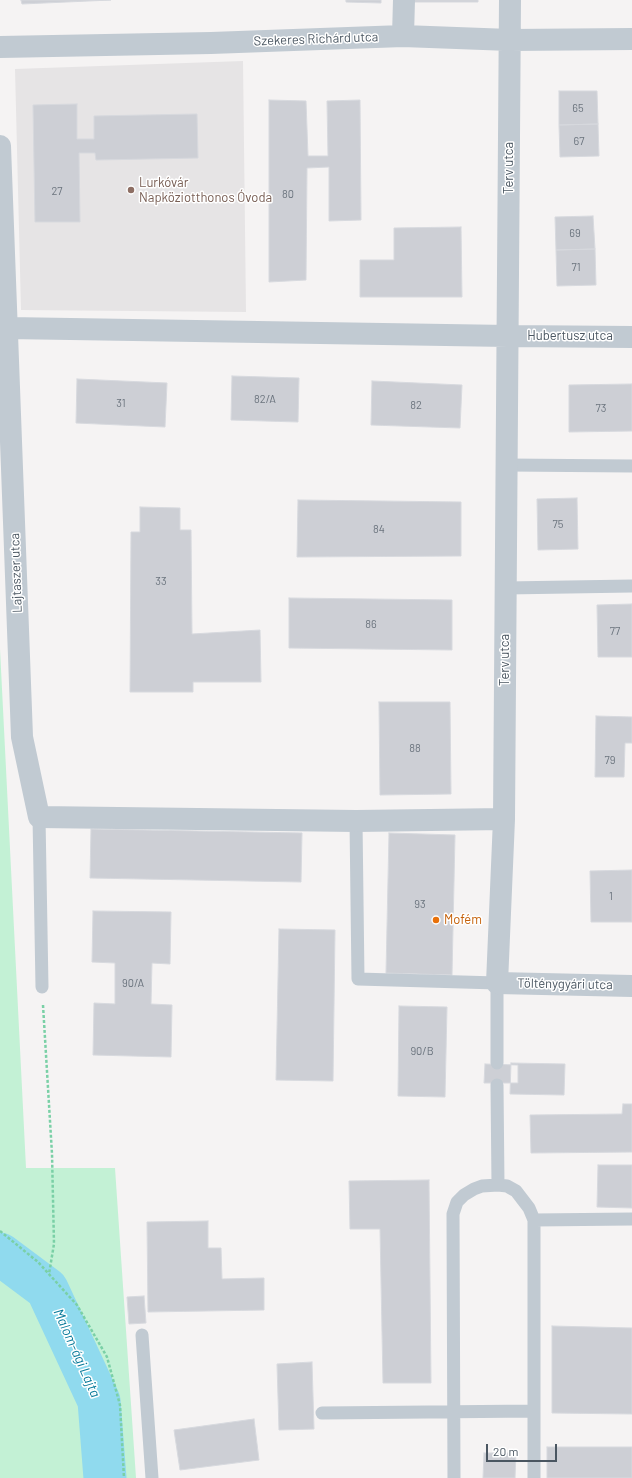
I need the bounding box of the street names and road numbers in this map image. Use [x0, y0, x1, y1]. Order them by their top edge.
street label: Szekeres Richárd utca [253, 29, 379, 49]
street label: Terv utca [501, 142, 517, 194]
street label: Hubertusz utca [527, 328, 613, 344]
street label: Lajtaszer utca [7, 533, 25, 613]
street label: Terv utca [497, 634, 513, 686]
street label: Tölténygyári utca [517, 975, 613, 993]

